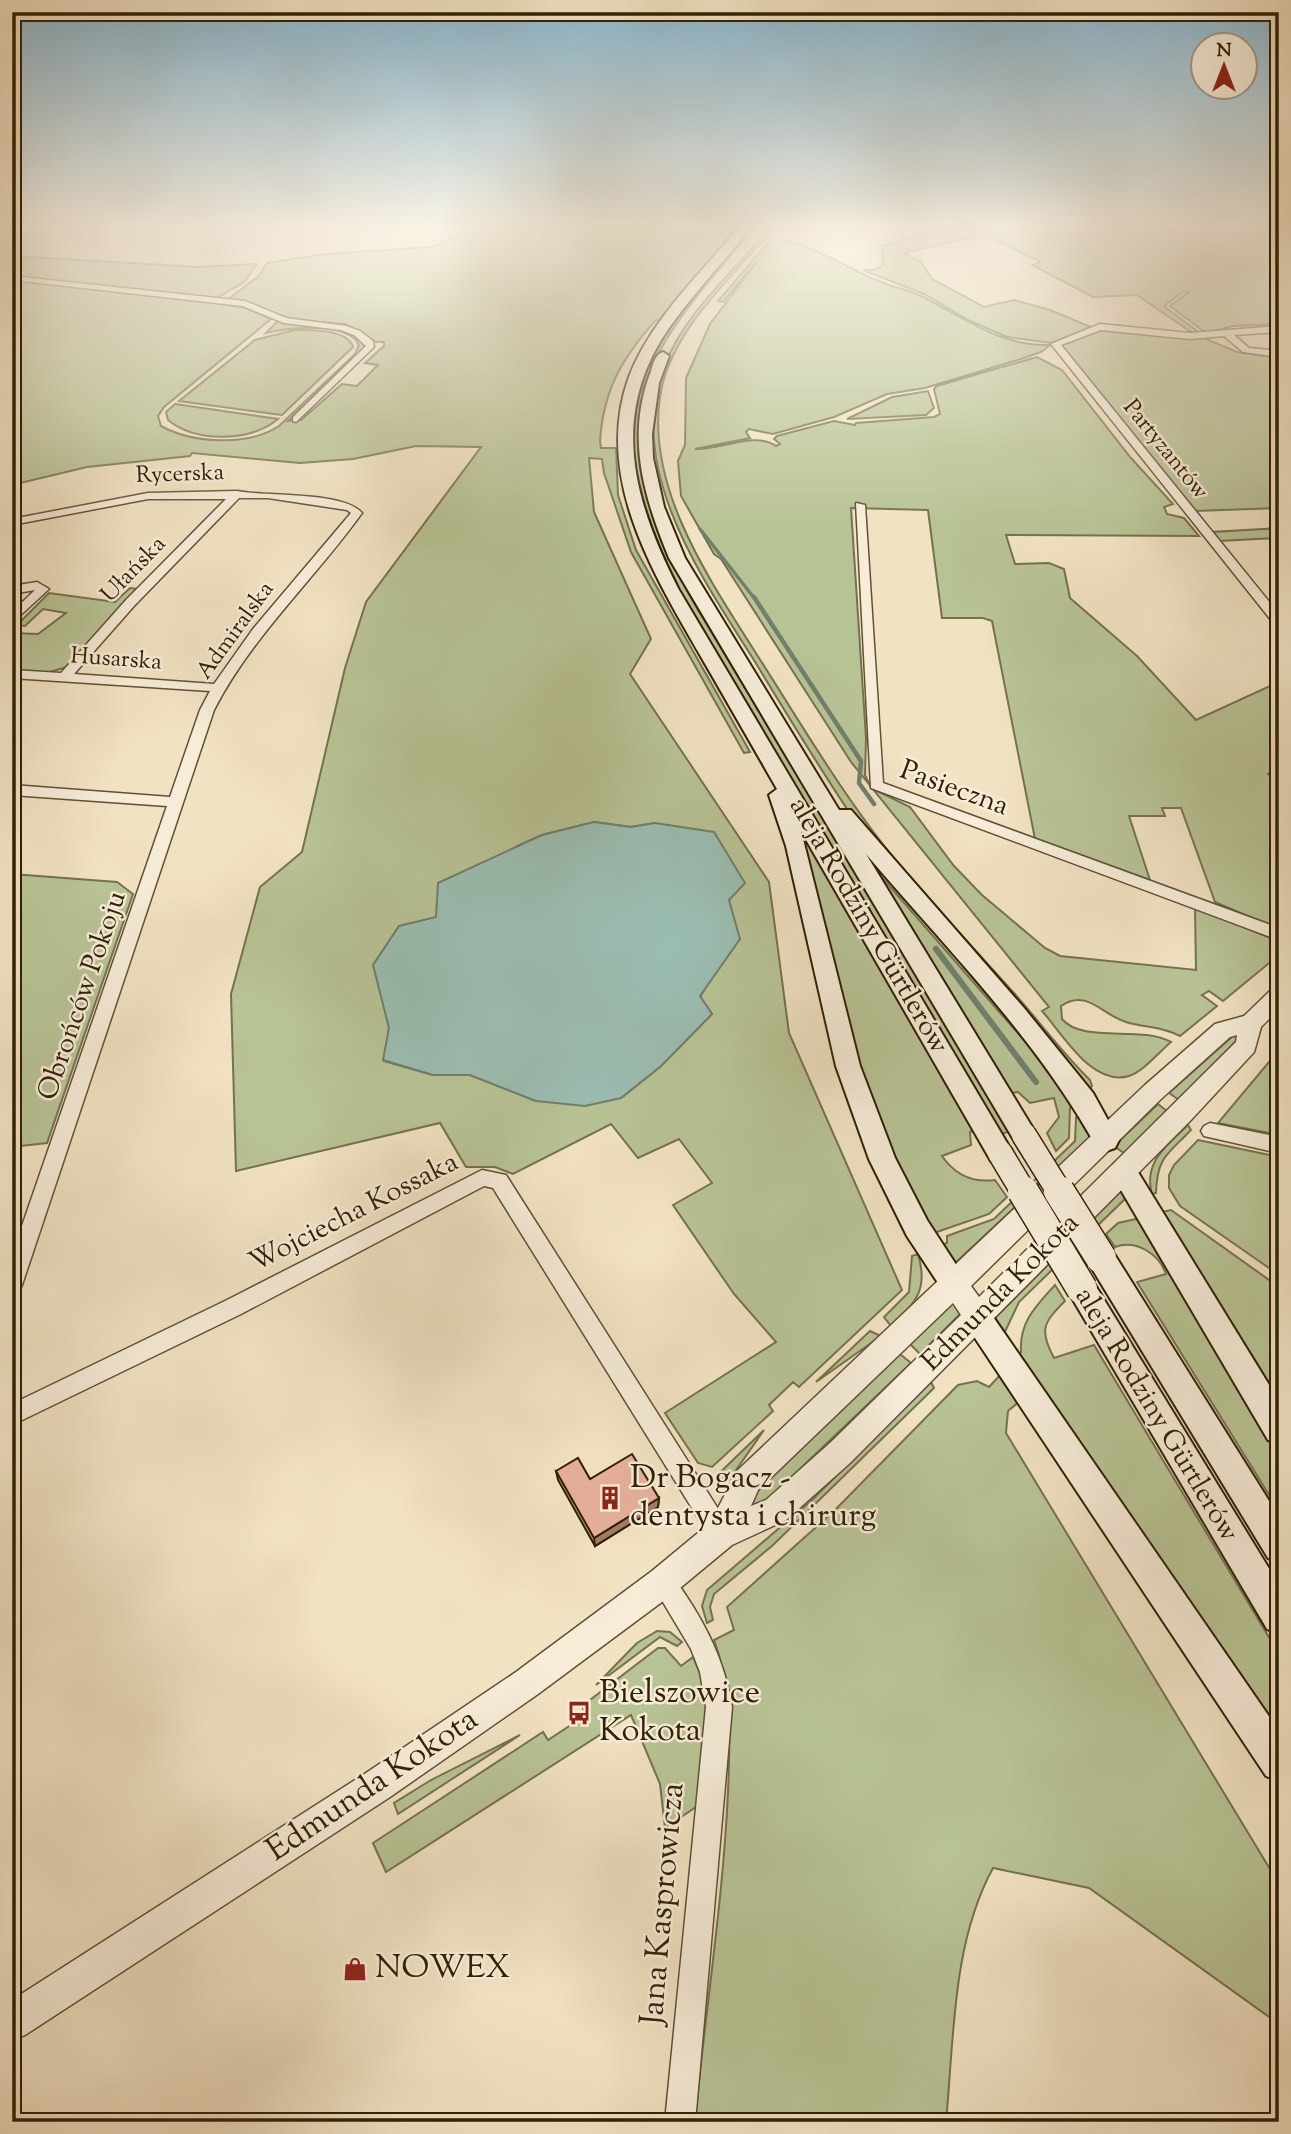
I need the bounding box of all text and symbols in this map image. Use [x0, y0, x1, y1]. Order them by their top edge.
north arrow [1190, 32, 1260, 102]
text: N [1216, 38, 1232, 65]
street label: Partyzantów [1114, 393, 1216, 507]
street label: Rycerska [135, 457, 225, 493]
street label: Ułańska [94, 529, 174, 611]
street label: Admiralska [189, 575, 283, 687]
street label: Husarska [69, 640, 163, 680]
street label: Pasieczna [894, 751, 1014, 827]
street label: aleja Rodziny Gürtlerów [778, 790, 958, 1062]
street label: Obrońców Pokoju [28, 886, 138, 1106]
street label: Wojciecha Kossaka [242, 1143, 466, 1283]
street label: Edmunda Kokota [913, 1205, 1089, 1381]
street label: aleja Rodziny Gürtlerów [1064, 1280, 1248, 1550]
place label: Dr Bogacz - dentysta i chirurg [630, 1455, 877, 1541]
building icon: Dr Bogacz - dentysta i chirurg [596, 1484, 624, 1512]
place label: Bielszowice Kokota [599, 1670, 760, 1756]
street label: Edmunda Kokota [257, 1697, 489, 1875]
bus stop icon: Bielszowice Kokota [565, 1699, 593, 1727]
street label: Jana Kasprowicza [629, 1781, 698, 2029]
place label: NOWEX [375, 1945, 510, 1993]
shop icon: NOWEX [341, 1955, 369, 1983]

